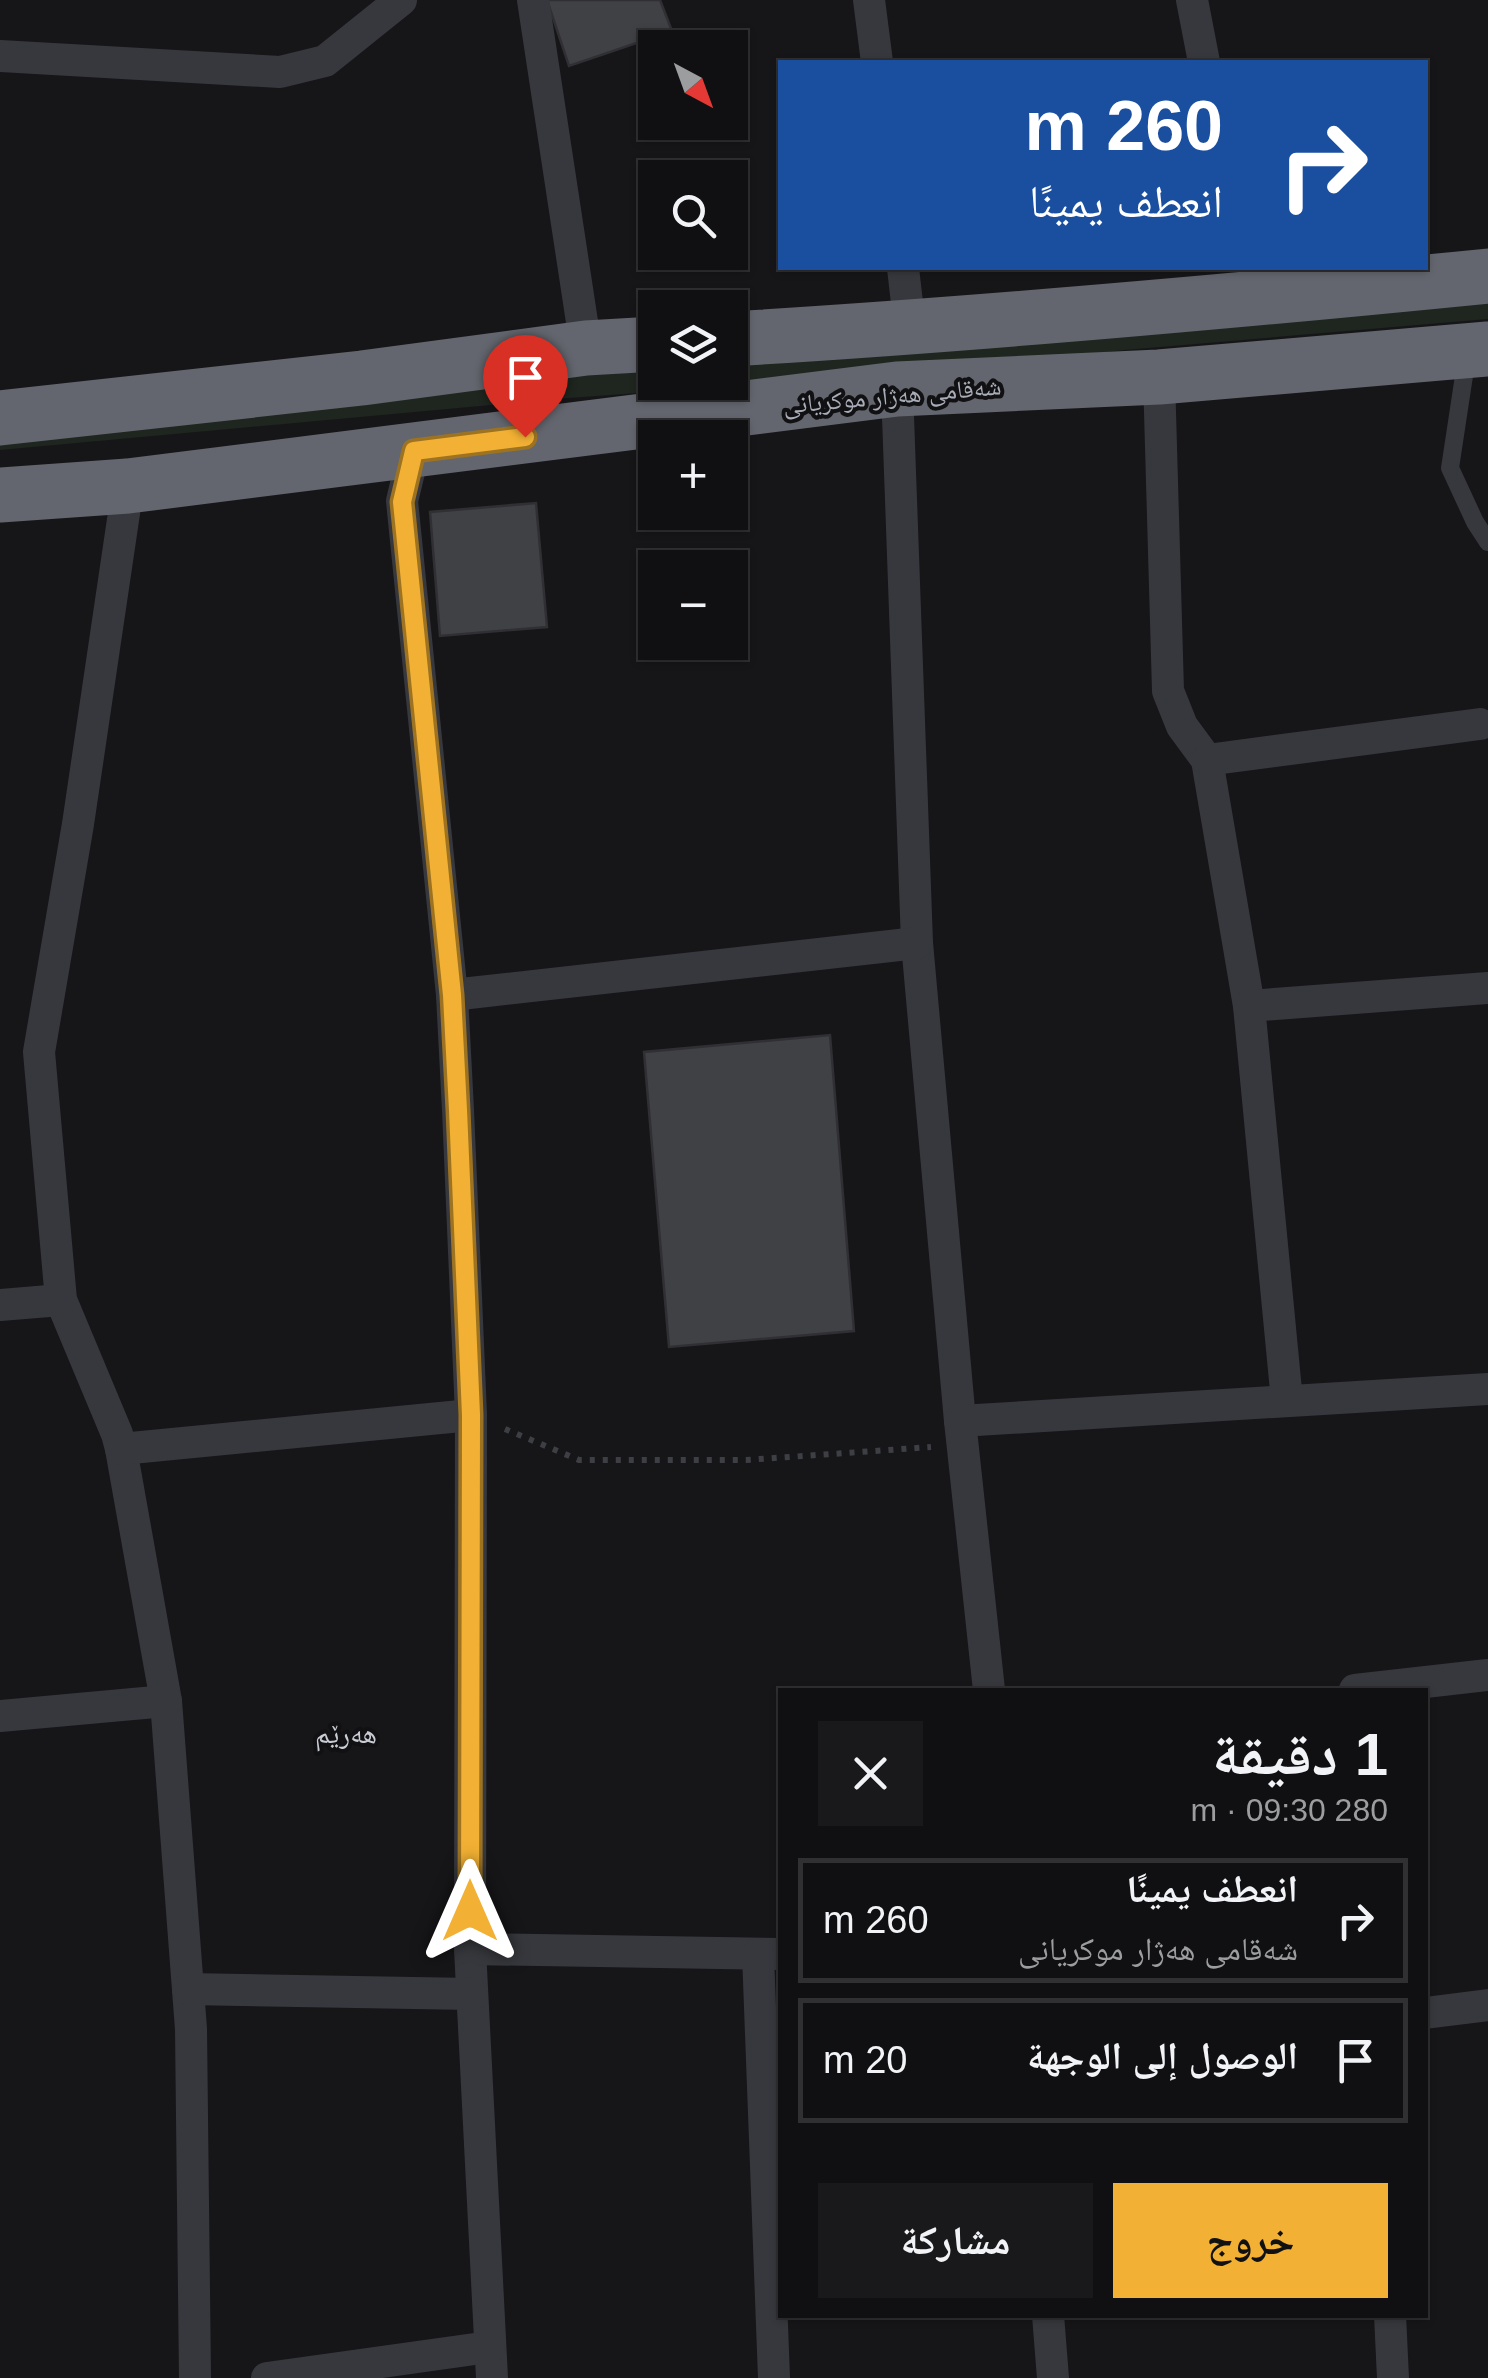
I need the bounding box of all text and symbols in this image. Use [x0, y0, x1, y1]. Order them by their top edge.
north arrow [638, 30, 748, 140]
map controls [638, 30, 748, 660]
text: 260 m [1025, 87, 1223, 165]
icon: right [1258, 100, 1388, 230]
button: search [638, 160, 748, 270]
text: انعطف يمينًا [1029, 176, 1223, 227]
button: layers [638, 290, 748, 400]
pin [483, 335, 568, 438]
icon: arrive [498, 350, 553, 405]
street label: شەقامی ھەژار موکریانی [782, 372, 1002, 420]
button: + [638, 420, 748, 530]
button: − [638, 550, 748, 660]
district label: ھەرێم [315, 1718, 377, 1752]
button: close [818, 1721, 923, 1826]
text: 1 دقيقة [1212, 1721, 1388, 1788]
text: 280 m · 09:30 [1191, 1792, 1388, 1828]
position arrow [418, 1859, 522, 1963]
text: انعطف يمينًا [1126, 1868, 1298, 1910]
icon: right [1328, 1893, 1383, 1948]
text: 260 m [823, 1899, 929, 1941]
text: شەقامی ھەژار موکریانی [1018, 1931, 1298, 1967]
icon: arrive [1328, 2033, 1383, 2088]
text: الوصول إلى الوجهة [1027, 2035, 1298, 2077]
text: 20 m [823, 2039, 908, 2081]
button: مشاركة [818, 2183, 1093, 2298]
button: خروج [1113, 2183, 1388, 2298]

